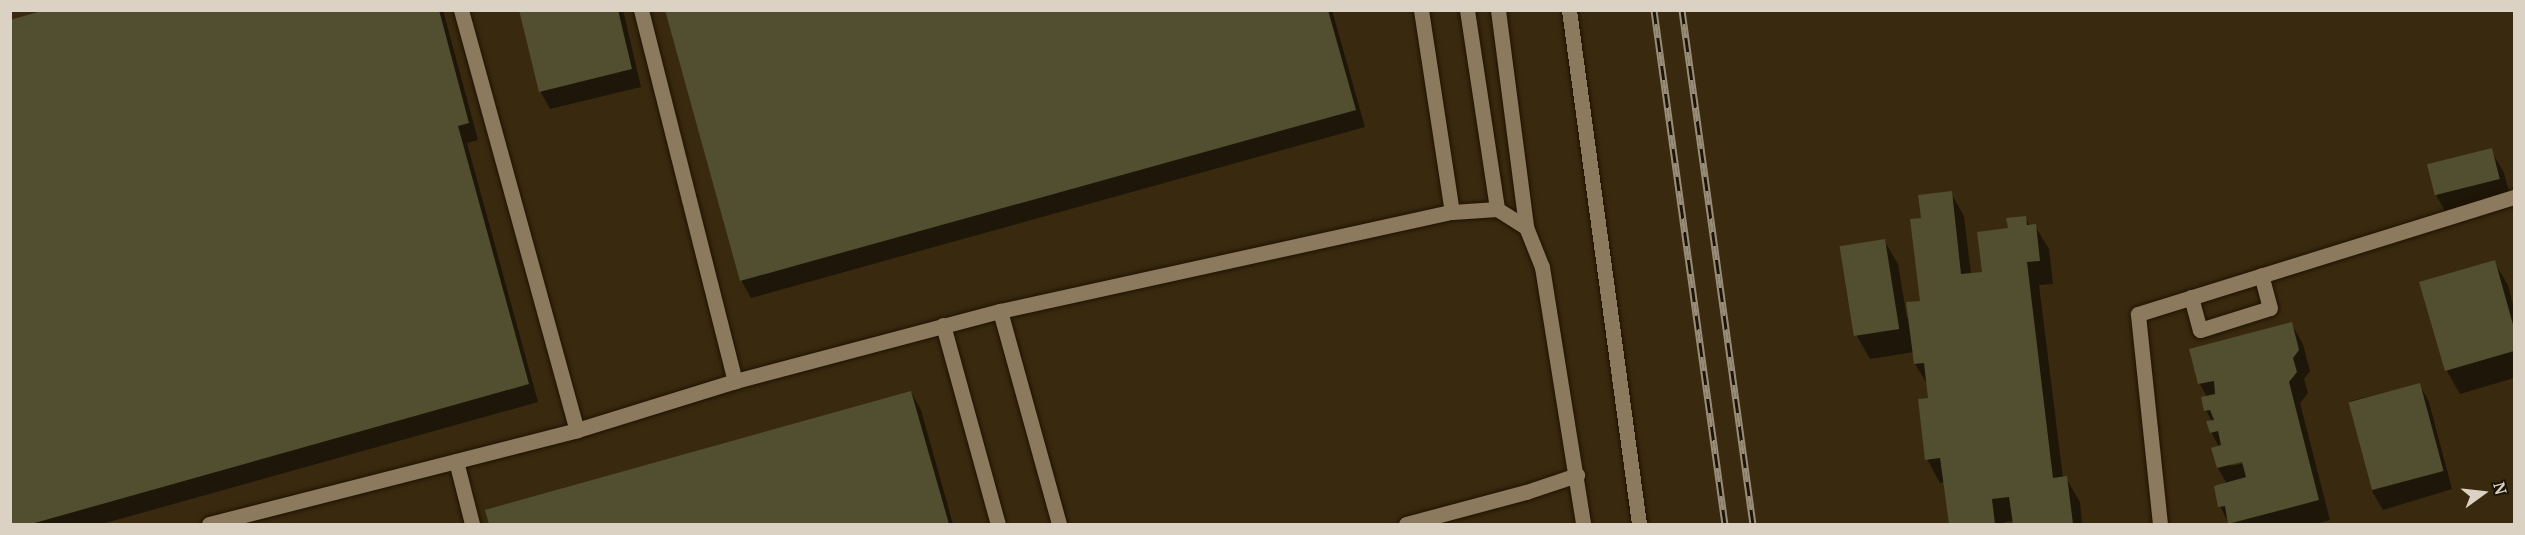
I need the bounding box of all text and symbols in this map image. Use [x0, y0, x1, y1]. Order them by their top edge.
north arrow [2453, 463, 2513, 523]
text: N [2488, 480, 2513, 497]

